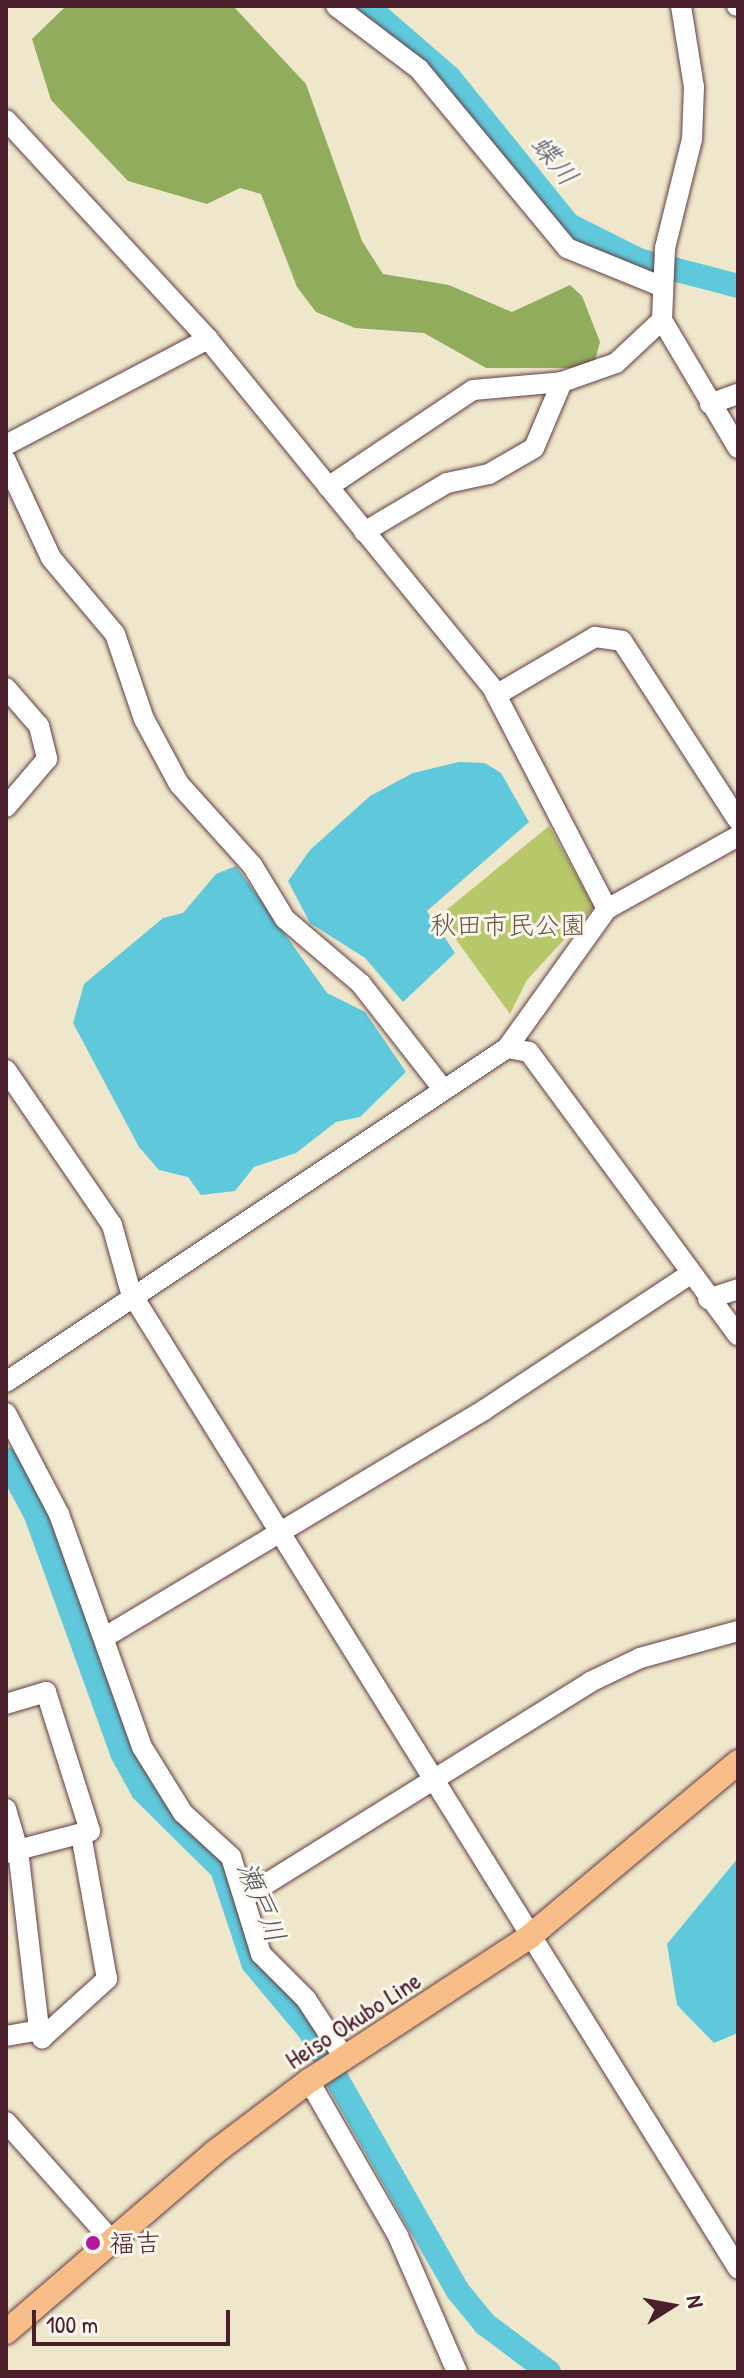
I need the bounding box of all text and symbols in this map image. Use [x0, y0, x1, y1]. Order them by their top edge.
water label: 蝶川 [524, 128, 586, 192]
park label: 秋田市民公園 [430, 909, 586, 941]
water label: 瀬戸川 [231, 1857, 293, 1947]
street label: Heiso Okubo Line [279, 1965, 427, 2075]
place label: 福吉 [109, 2227, 161, 2259]
marker: 福吉 [84, 2234, 102, 2252]
north arrow [632, 2266, 712, 2346]
text: N [680, 2293, 711, 2310]
scale bar [36, 2294, 234, 2344]
text: 100 m [46, 2308, 98, 2340]

